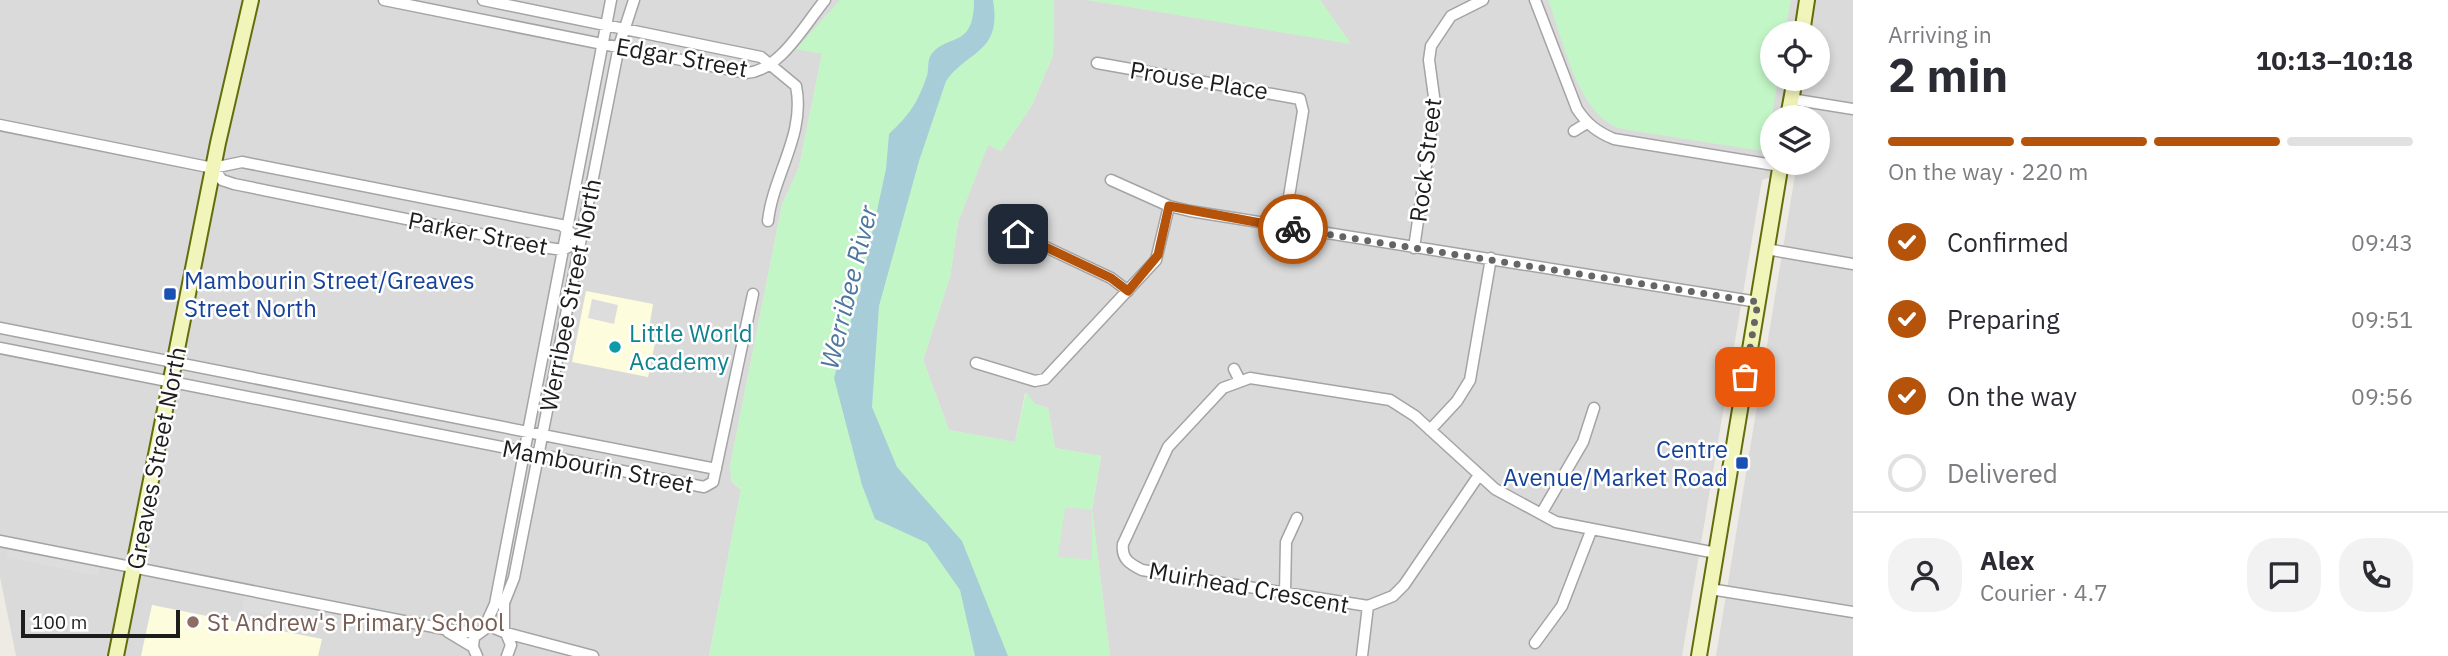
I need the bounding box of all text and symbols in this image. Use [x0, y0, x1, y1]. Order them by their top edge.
text: Arriving in [1888, 19, 1992, 49]
map controls [1760, 21, 1830, 175]
button: locate [1760, 21, 1830, 91]
street label: Edgar Street [614, 30, 750, 84]
text: 10:13–10:18 [2256, 43, 2413, 77]
text: 2 min [1888, 45, 2008, 105]
street label: Prouse Place [1128, 53, 1270, 107]
street label: Rock Street [1402, 96, 1448, 224]
button: layers [1760, 105, 1830, 175]
text: On the way · 220 m [1888, 156, 2088, 186]
street label: Werribee Street North [532, 176, 608, 414]
courier [1258, 194, 1328, 264]
water label: Werribee River [811, 200, 885, 372]
street label: Parker Street [405, 204, 551, 262]
pin [988, 204, 1048, 264]
icon: bike [1274, 210, 1312, 248]
icon: home [999, 215, 1037, 253]
icon: check [1888, 223, 1926, 261]
text: Confirmed [1947, 225, 2069, 259]
text: 09:43 [2351, 227, 2413, 257]
place label: Mambourin Street/Greaves Street North [184, 264, 475, 324]
marker: Mambourin Street/Greaves Street North [162, 286, 178, 302]
icon: check [1888, 300, 1926, 338]
text: Preparing [1947, 302, 2060, 336]
text: 09:51 [2351, 304, 2413, 334]
place label: Little World Academy [629, 317, 753, 377]
marker: Little World Academy [607, 339, 623, 355]
street label: Greaves Street North [119, 344, 193, 572]
pin [1715, 347, 1775, 407]
icon: bag [1726, 358, 1764, 396]
icon: check [1888, 377, 1926, 415]
text: On the way [1947, 379, 2077, 413]
text: 09:56 [2351, 381, 2413, 411]
street label: Mambourin Street [500, 432, 696, 500]
place label: Centre Avenue/Market Road [1503, 433, 1728, 493]
marker: Centre Avenue/Market Road [1734, 455, 1750, 471]
text: Delivered [1947, 456, 2058, 490]
button: person [1888, 538, 1962, 612]
button: chat [2247, 538, 2321, 612]
button: phone [2339, 538, 2413, 612]
text: Alex [1980, 543, 2034, 577]
street label: Muirhead Crescent [1146, 554, 1352, 620]
text: Courier · 4.7 [1980, 577, 2108, 607]
place label: St Andrew's Primary School [207, 606, 504, 638]
scale bar [21, 607, 180, 639]
text: 100 m [32, 610, 87, 634]
marker: St Andrew's Primary School [185, 614, 201, 630]

